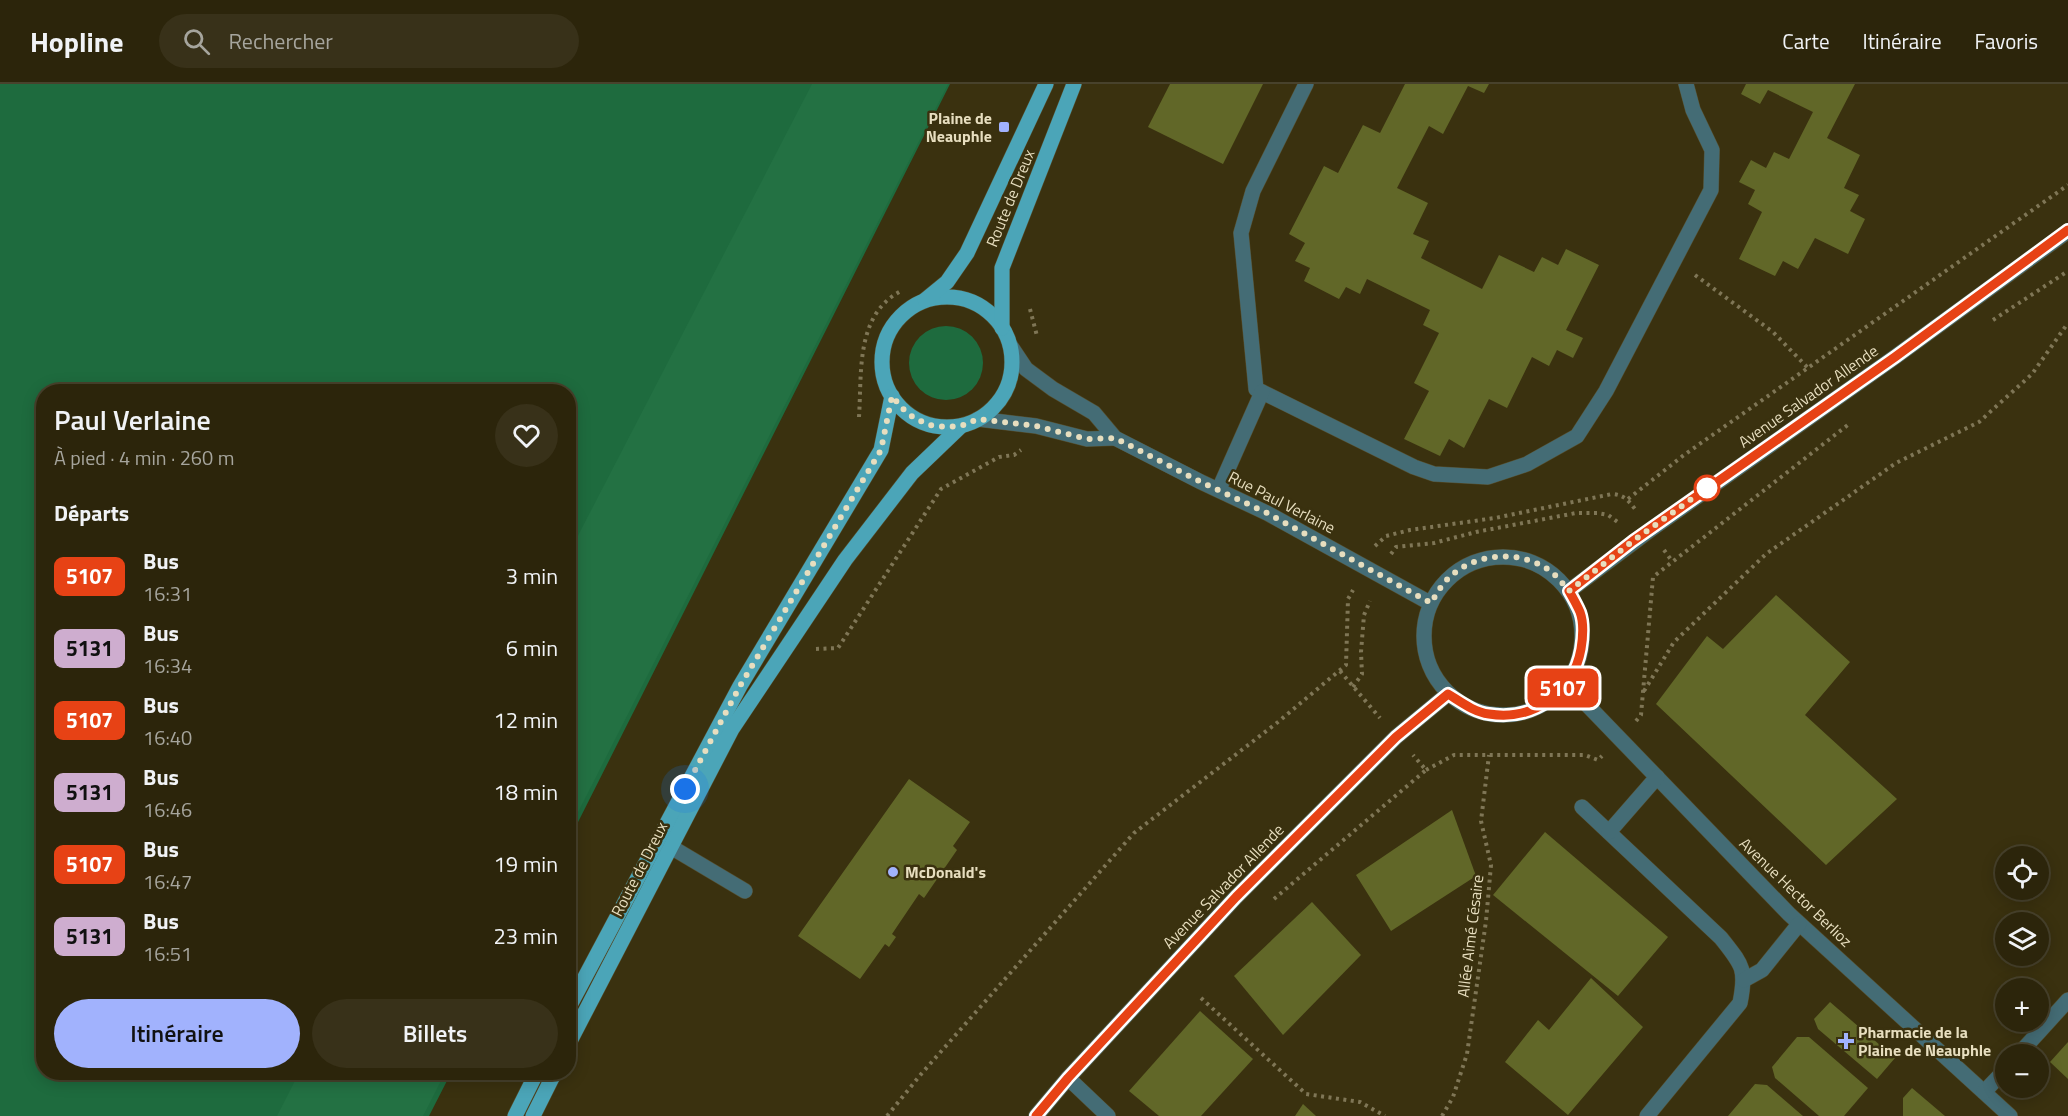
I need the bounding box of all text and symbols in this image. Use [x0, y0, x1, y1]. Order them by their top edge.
search box [159, 14, 579, 68]
text: Hopline [30, 20, 123, 63]
text: Rechercher [228, 24, 333, 58]
icon: search [180, 25, 213, 58]
text: Carte [1782, 25, 1830, 57]
text: Itinéraire [1863, 25, 1942, 57]
text: Favoris [1975, 25, 2038, 57]
place label: Plaine de Neauphle [926, 106, 992, 148]
marker: Plaine de Neauphle [997, 120, 1011, 134]
street label: Route de Dreux [979, 146, 1041, 250]
street label: Avenue Salvador Allende [1733, 339, 1883, 453]
text: Paul Verlaine [54, 398, 211, 441]
button: heart [495, 404, 558, 467]
text: À pied · 4 min · 260 m [54, 442, 234, 473]
street label: Rue Paul Verlaine [1224, 465, 1340, 539]
unlabelled marker [1694, 475, 1720, 501]
text: Départs [54, 496, 129, 530]
text: Bus [143, 544, 179, 578]
text: 3 min [506, 559, 558, 593]
text: 5107 [66, 560, 113, 592]
text: 16:31 [143, 578, 192, 609]
text: Bus [143, 616, 179, 650]
text: 6 min [506, 631, 558, 665]
text: 5131 [66, 632, 113, 664]
text: 16:34 [143, 650, 192, 681]
line badge: 5107 [1521, 668, 1605, 708]
text: 5107 [1539, 672, 1587, 704]
text: Bus [143, 688, 179, 722]
text: 12 min [493, 703, 558, 737]
text: 5107 [66, 704, 113, 736]
text: 16:40 [143, 722, 192, 753]
text: Bus [143, 760, 179, 794]
your location [670, 774, 700, 804]
text: 18 min [493, 775, 558, 809]
text: 5131 [66, 776, 113, 808]
text: 16:46 [143, 794, 192, 825]
street label: Route de Dreux [605, 817, 673, 921]
street label: Avenue Salvador Allende [1157, 818, 1289, 954]
text: Bus [143, 832, 179, 866]
street label: Avenue Hector Berlioz [1734, 832, 1858, 952]
map controls [1995, 846, 2049, 1098]
button: locate [1995, 846, 2049, 900]
text: 19 min [493, 847, 558, 881]
text: 5107 [66, 848, 113, 880]
place label: McDonald's [905, 860, 986, 884]
marker: McDonald's [886, 865, 900, 879]
text: 16:47 [143, 866, 192, 897]
street label: Allée Aimé Césaire [1451, 873, 1489, 999]
text: Bus [143, 904, 179, 938]
button: layers [1995, 912, 2049, 966]
text: 23 min [493, 919, 558, 953]
text: 5131 [66, 920, 113, 952]
text: 16:51 [143, 938, 192, 969]
button: + [1995, 978, 2049, 1032]
button: Itinéraire [54, 999, 300, 1068]
button: Billets [312, 999, 558, 1068]
place label: Pharmacie de la Plaine de Neauphle [1858, 1020, 1991, 1062]
marker: Pharmacie de la Plaine de Neauphle [1839, 1034, 1853, 1048]
button: − [1995, 1044, 2049, 1098]

